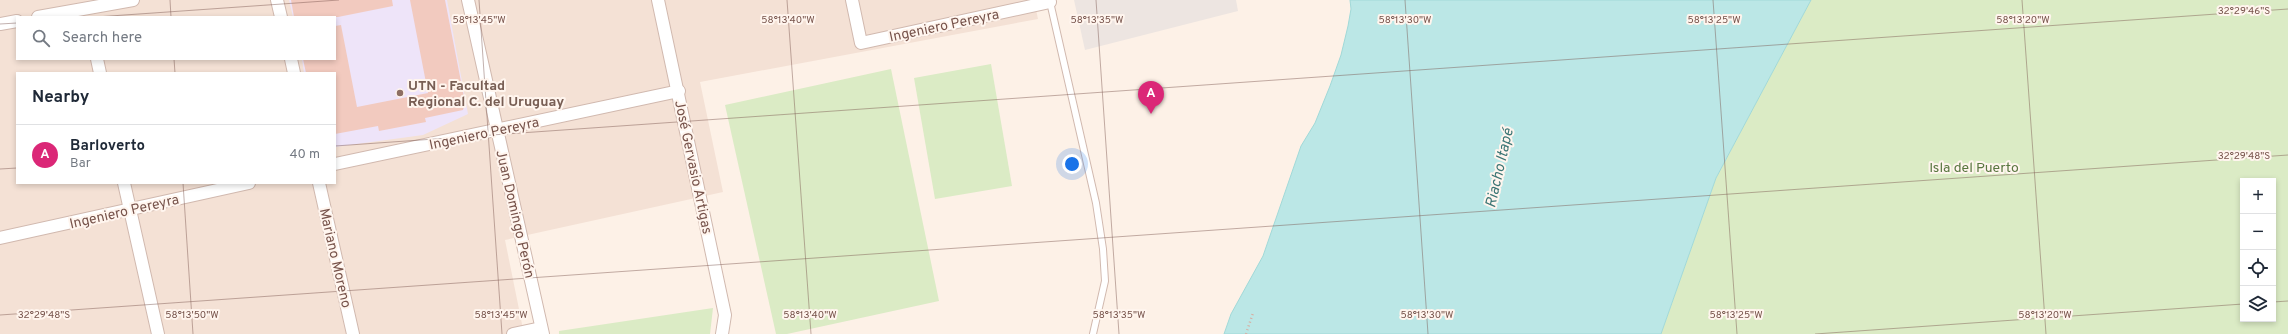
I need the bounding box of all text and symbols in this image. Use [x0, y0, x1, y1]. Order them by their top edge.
text: 32°29'46"S [2218, 5, 2270, 18]
street label: Ingeniero Pereyra [888, 7, 1001, 46]
text: 58°13'45"W [452, 14, 506, 27]
text: 58°13'40"W [761, 14, 815, 27]
text: 58°13'35"W [1071, 14, 1123, 27]
text: 58°13'30"W [1378, 14, 1432, 27]
text: 58°13'25"W [1687, 14, 1741, 27]
text: 58°13'20"W [1996, 14, 2050, 27]
search box [16, 16, 336, 60]
icon: search [30, 27, 52, 49]
text: Search here [62, 29, 142, 48]
place label: UTN - Facultad Regional C. del Uruguay [408, 78, 564, 111]
pin: A [1138, 81, 1164, 114]
text: Nearby [32, 87, 89, 109]
marker: UTN - Facultad Regional C. del Uruguay [395, 88, 405, 98]
street label: José Gervasio Artigas [670, 99, 715, 236]
street label: Ingeniero Pereyra [428, 115, 541, 154]
water label: Riacho Itapé [1482, 126, 1519, 210]
text: Barloverto [70, 137, 145, 156]
text: A [40, 147, 50, 163]
text: 40 m [290, 147, 320, 163]
street label: Juan Domingo Perón [491, 148, 538, 280]
text: 32°29'48"S [2218, 150, 2270, 163]
your location [1062, 154, 1082, 174]
text: Bar [70, 156, 91, 172]
park label: Isla del Puerto [1929, 160, 2019, 177]
map controls [2240, 178, 2276, 322]
button: + [2240, 178, 2276, 214]
street label: Ingeniero Pereyra [68, 192, 181, 233]
street label: Mariano Moreno [315, 207, 354, 310]
button: − [2240, 214, 2276, 250]
button: locate [2240, 250, 2276, 286]
button: layers [2240, 286, 2276, 322]
text: 32°29'48"S [18, 309, 70, 322]
text: 58°13'50"W [165, 309, 219, 322]
text: 58°13'45"W [474, 309, 528, 322]
text: 58°13'40"W [783, 309, 837, 322]
text: 58°13'35"W [1093, 309, 1145, 322]
text: 58°13'30"W [1400, 309, 1454, 322]
text: 58°13'25"W [1709, 309, 1763, 322]
text: 58°13'20"W [2018, 309, 2072, 322]

